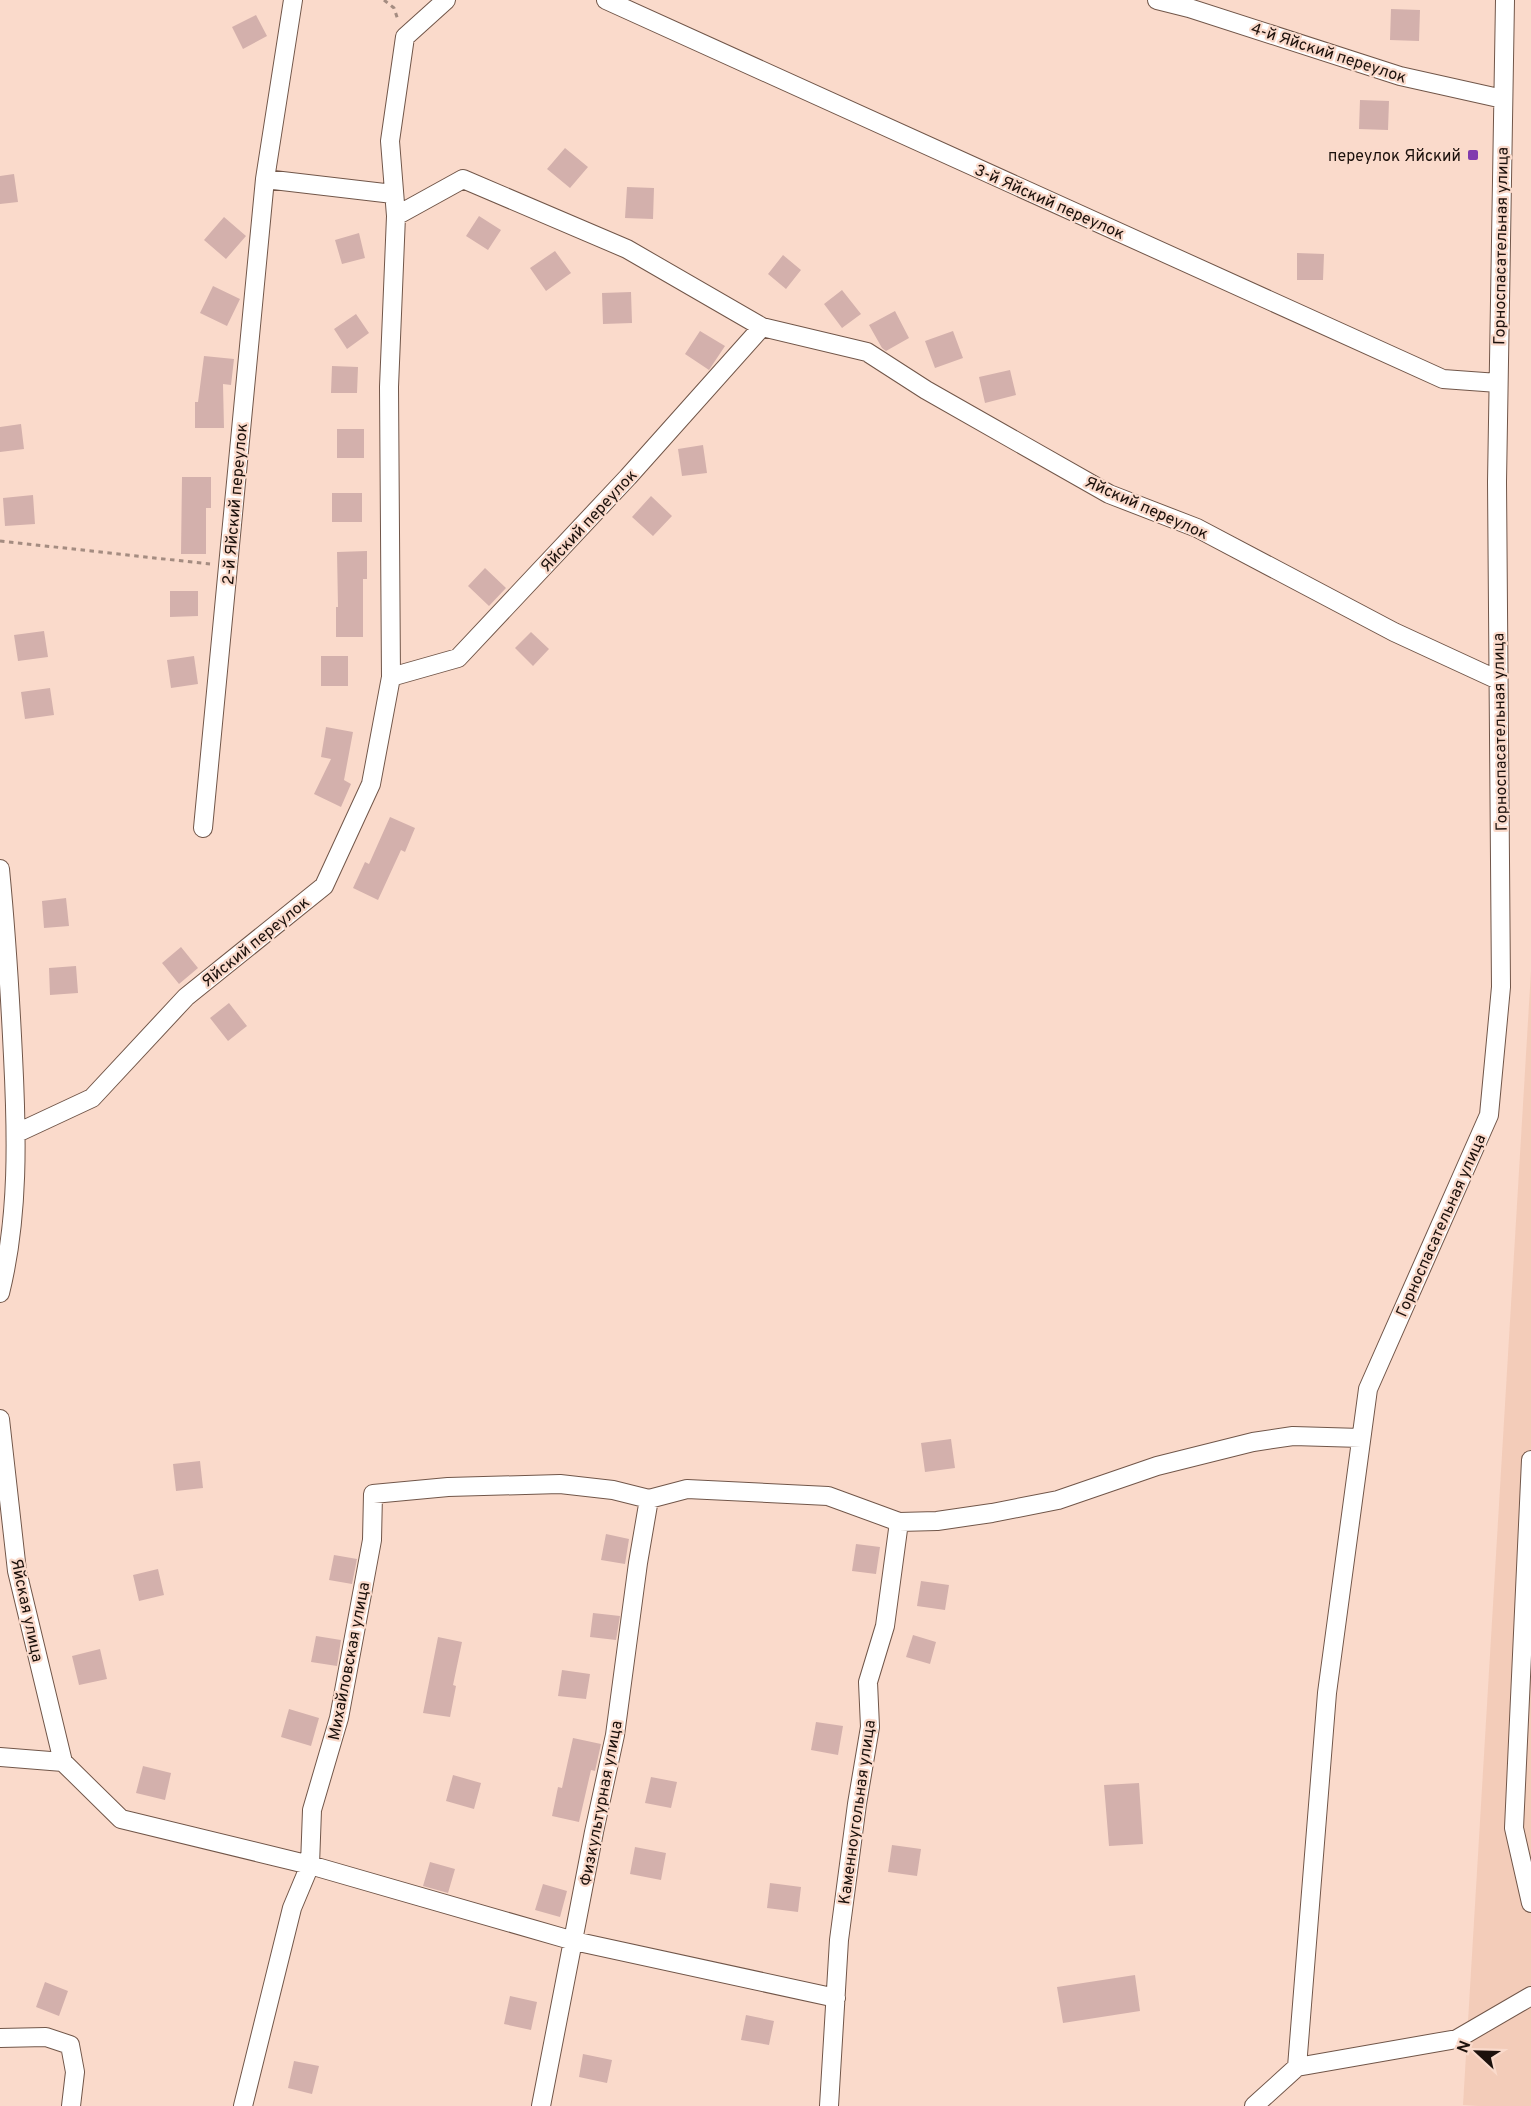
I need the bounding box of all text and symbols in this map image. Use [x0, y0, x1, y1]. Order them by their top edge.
street label: 4-й Яйский переулок [1248, 19, 1409, 89]
place label: переулок Яйский [1328, 147, 1461, 167]
street label: Горноспасательная улица [1490, 147, 1514, 345]
marker: переулок Яйский [1466, 148, 1480, 162]
street label: 3-й Яйский переулок [971, 161, 1127, 245]
street label: 2-й Яйский переулок [219, 422, 253, 586]
street label: Яйский переулок [537, 466, 642, 577]
street label: Яйский переулок [1081, 473, 1211, 545]
street label: Горноспасательная улица [1489, 633, 1513, 831]
street label: Яйский переулок [198, 893, 314, 992]
street label: Горноспасательная улица [1392, 1131, 1491, 1320]
street label: Яйская улица [5, 1557, 47, 1664]
street label: Михайловская улица [325, 1580, 375, 1742]
street label: Физкультурная улица [576, 1719, 628, 1888]
street label: Каменноугольная улица [835, 1719, 881, 1906]
north arrow [1447, 2022, 1507, 2082]
text: N [1454, 2038, 1476, 2056]

